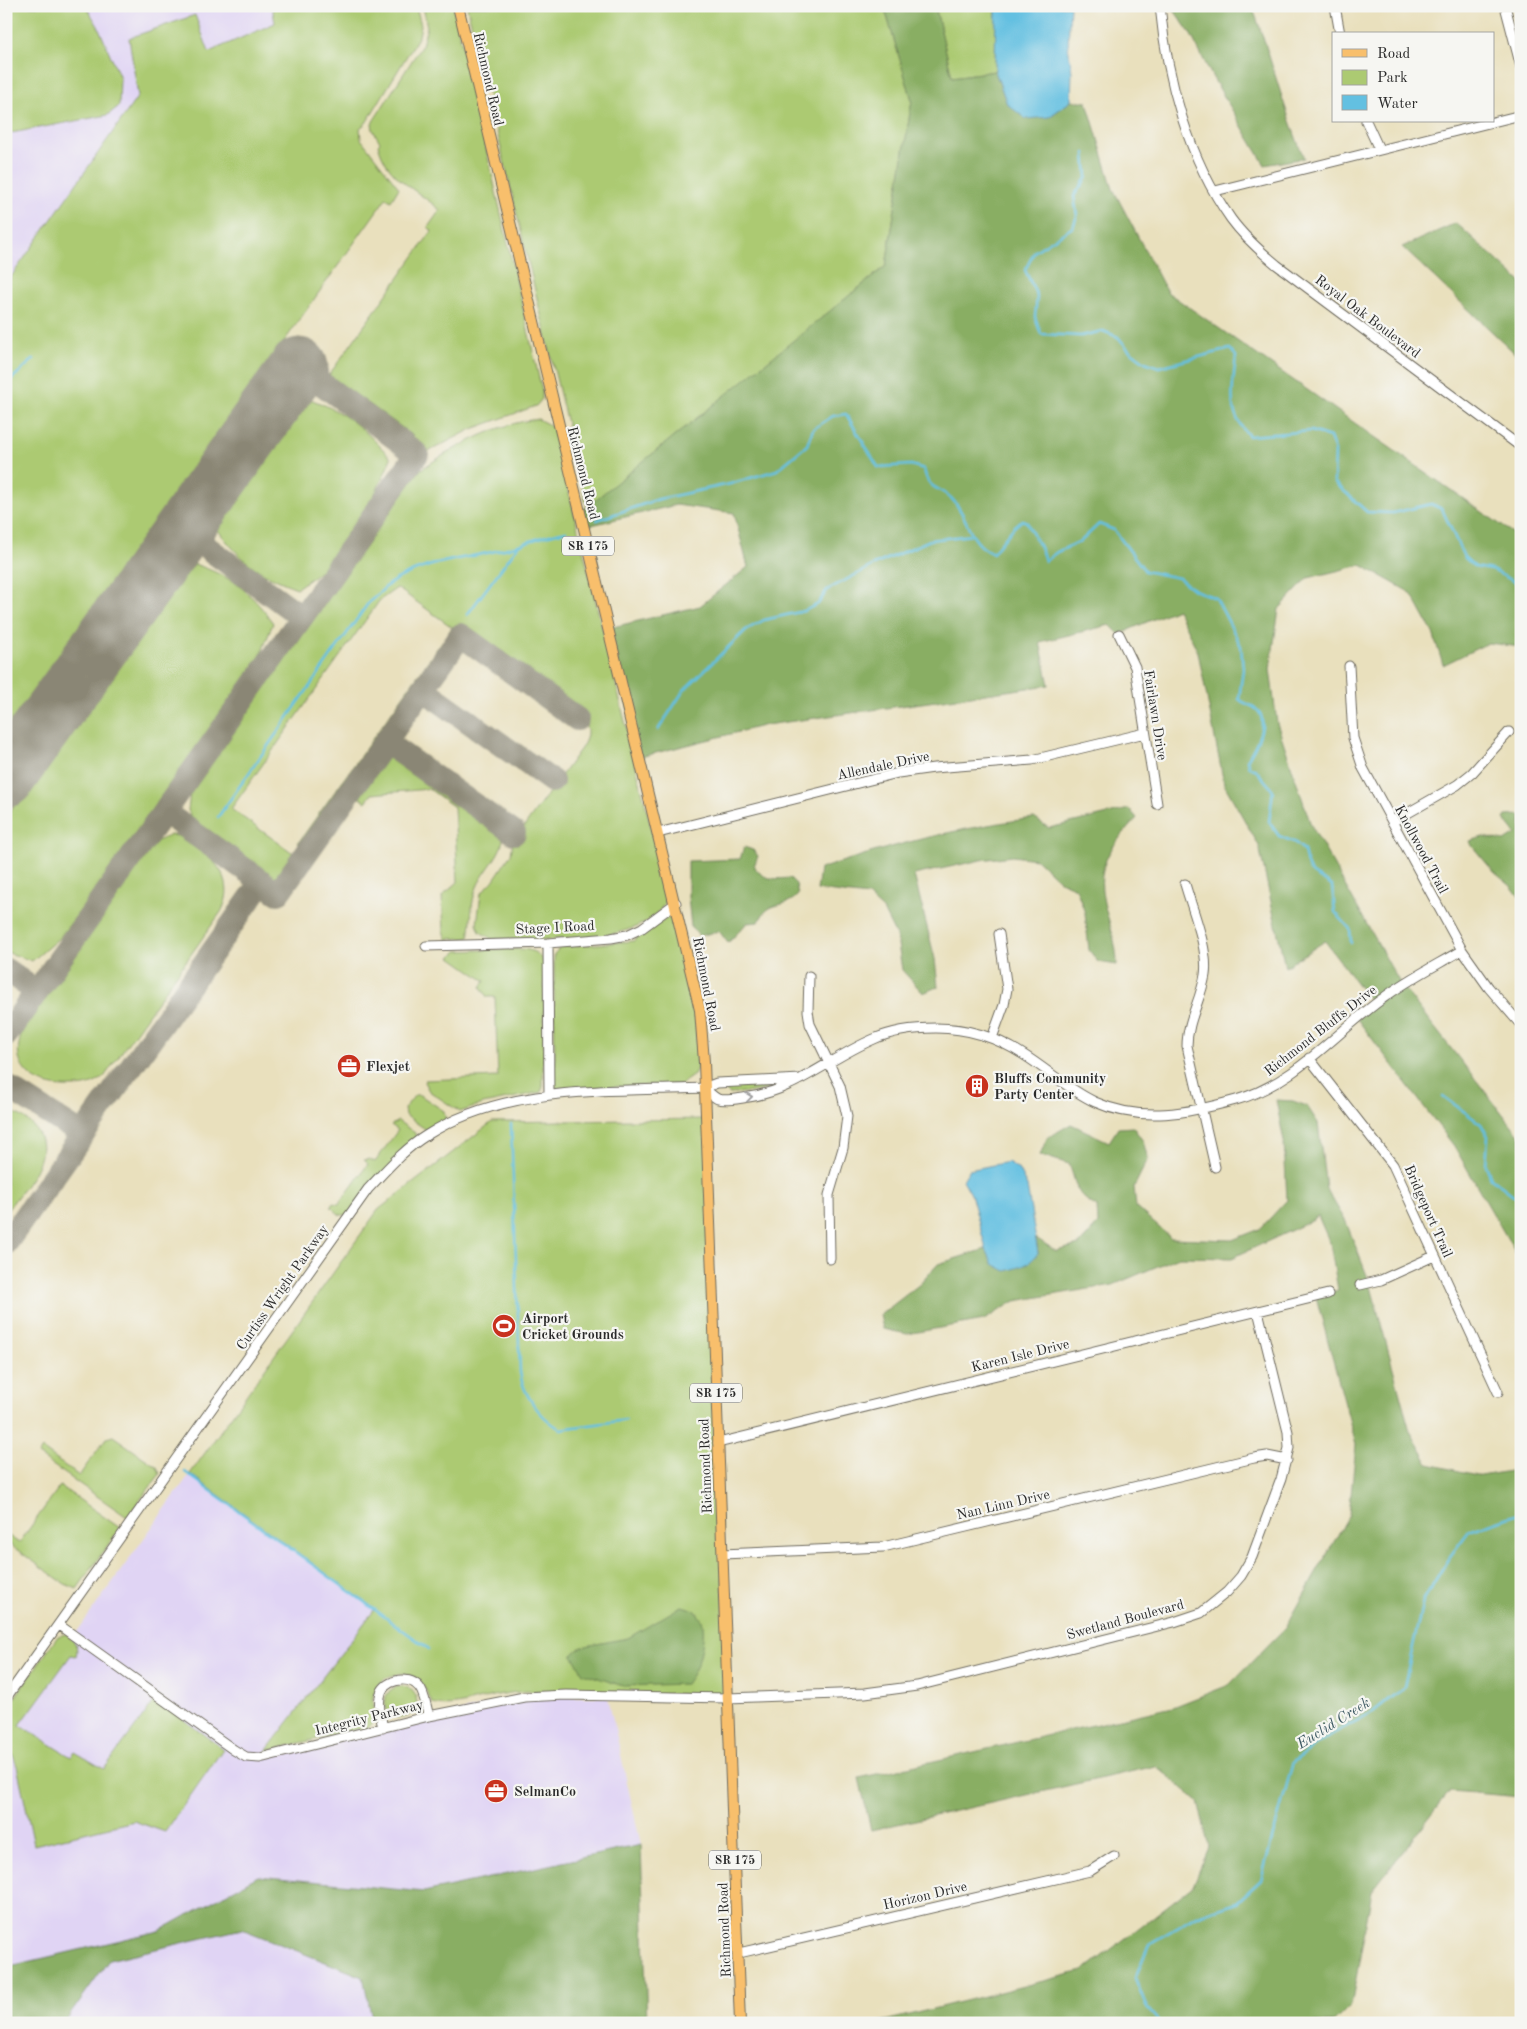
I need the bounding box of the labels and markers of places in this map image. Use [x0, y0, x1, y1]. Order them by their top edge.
office icon: Flexjet [336, 1053, 362, 1079]
place label: Flexjet [366, 1060, 410, 1074]
place label: Bluffs Community Party Center [994, 1072, 1106, 1102]
building icon: Bluffs Community Party Center [964, 1073, 990, 1099]
place label: Airport Cricket Grounds [522, 1312, 624, 1342]
sports icon: Airport Cricket Grounds [491, 1313, 517, 1339]
office icon: SelmanCo [483, 1778, 509, 1804]
place label: SelmanCo [514, 1785, 576, 1799]

